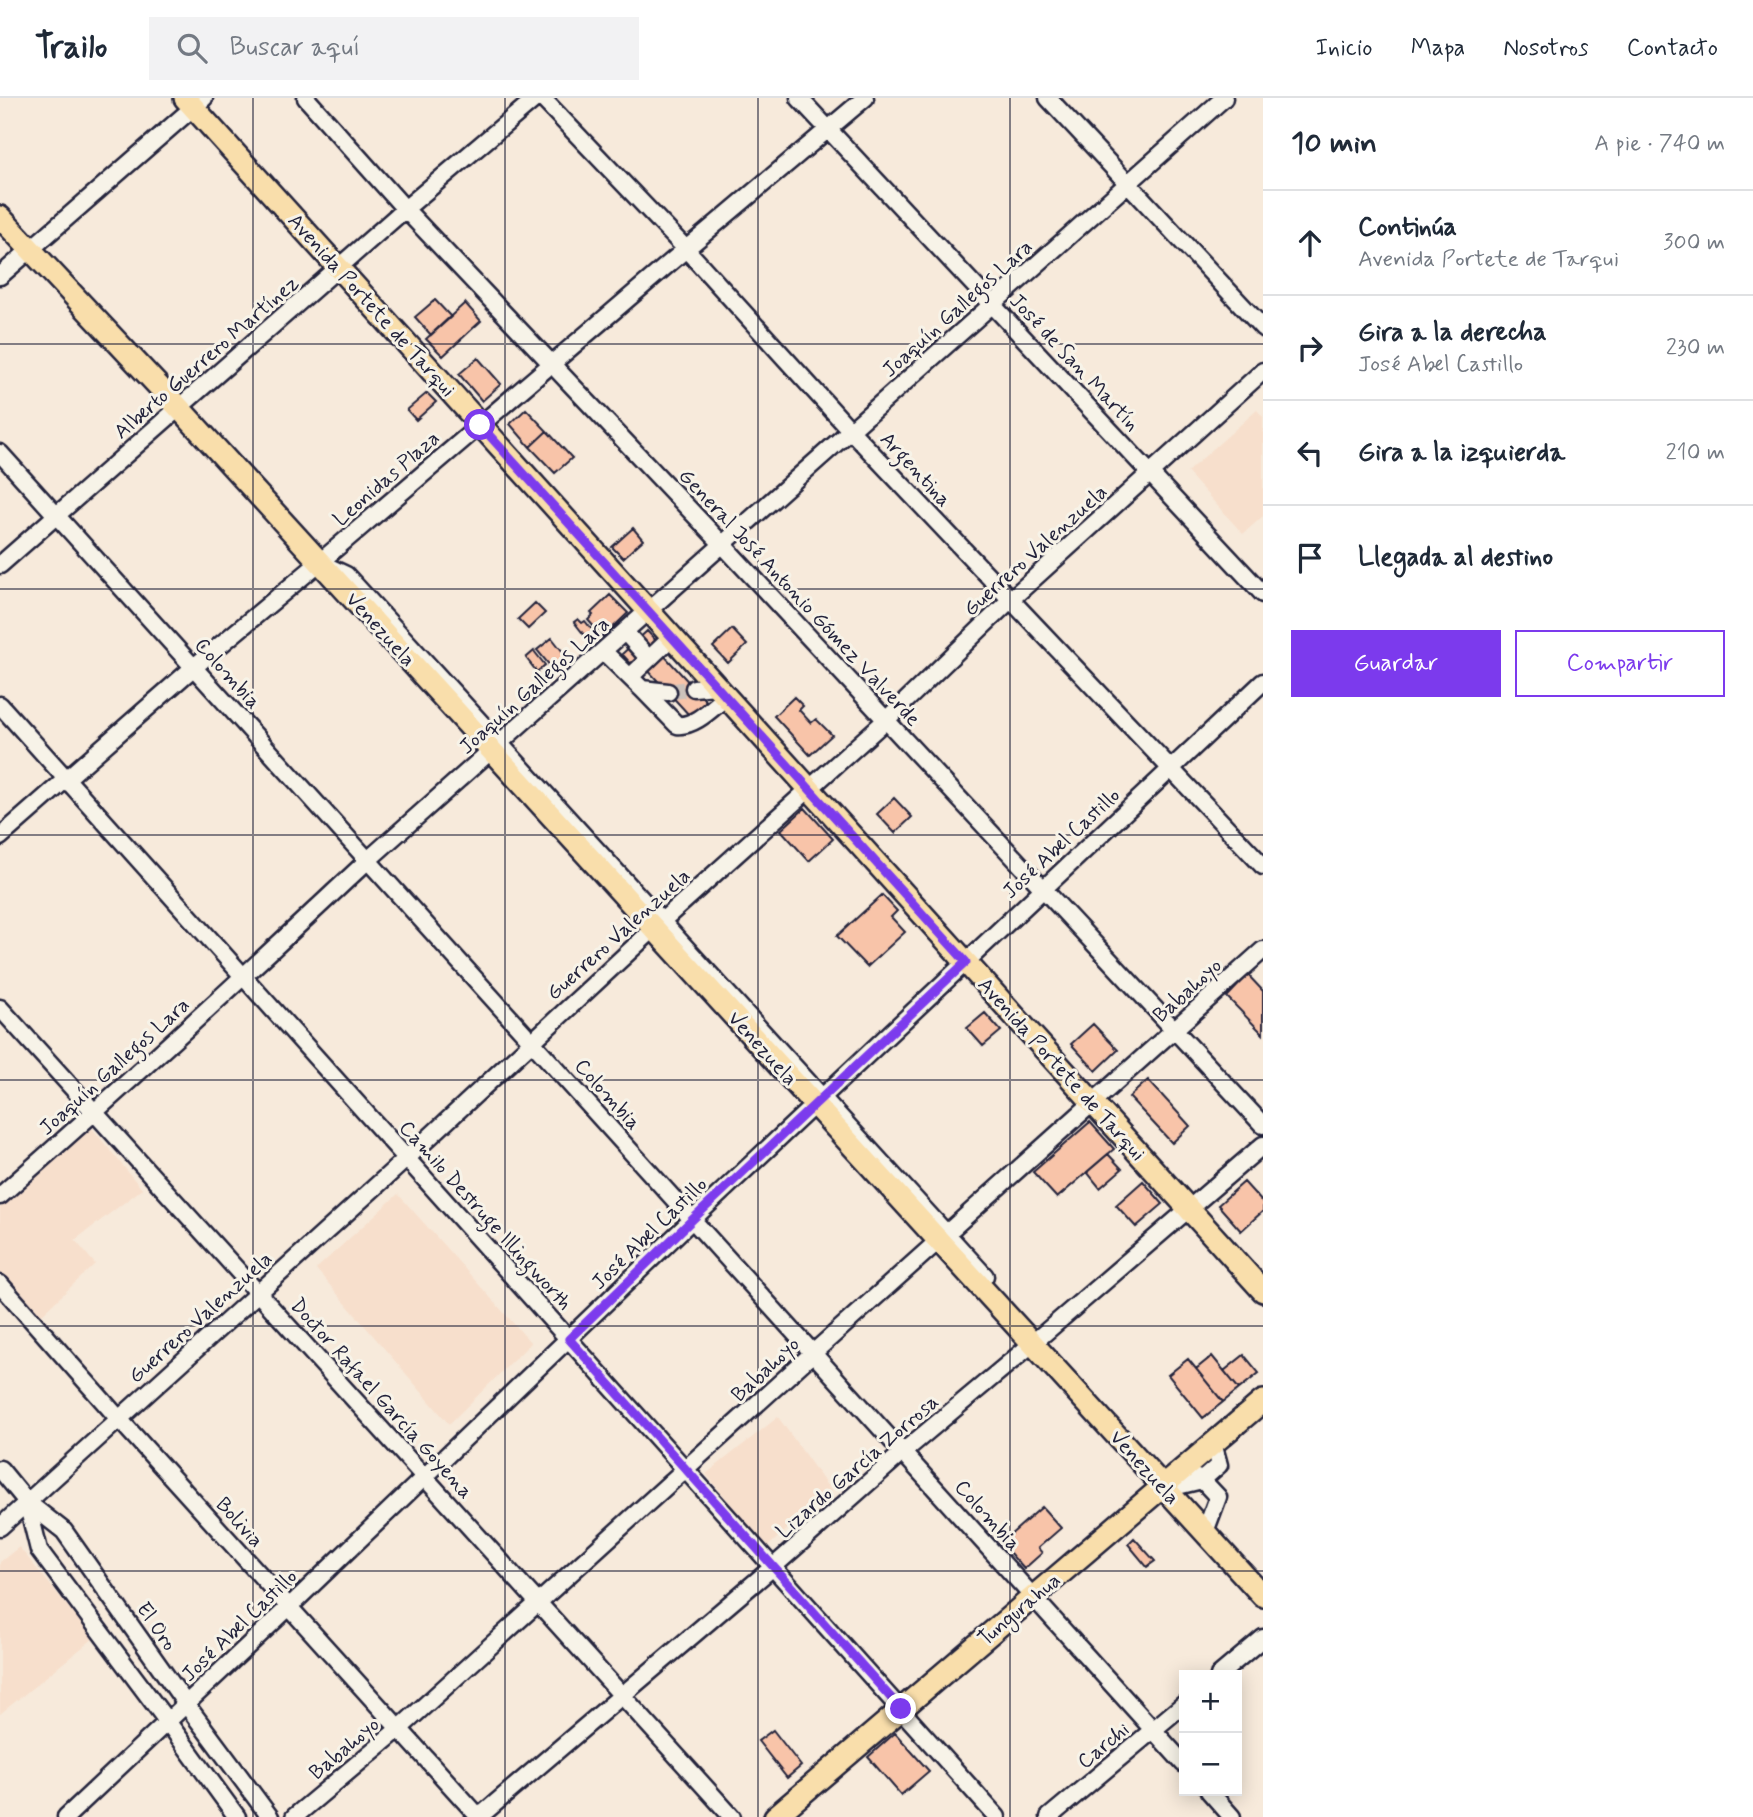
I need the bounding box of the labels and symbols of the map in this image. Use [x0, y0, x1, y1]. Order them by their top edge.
street label: Avenida Portete de Tarqui [281, 208, 461, 404]
street label: Joaquín Gallegos Lara [876, 234, 1040, 385]
street label: Alberto Guerrero Martínez [108, 270, 305, 446]
street label: José de San Martín [1003, 288, 1146, 438]
route start [464, 409, 495, 440]
street label: Leonidas Plaza [327, 425, 446, 533]
street label: Argentina [872, 426, 957, 515]
street label: General José Antonio Gómez Valverde [672, 463, 927, 733]
street label: Guerrero Valenzuela [958, 478, 1114, 623]
street label: Venezuela [339, 586, 421, 673]
street label: Joaquín Gallegos Lara [453, 611, 617, 762]
street label: Colombia [188, 632, 267, 715]
street label: José Abel Castillo [997, 782, 1126, 905]
street label: Guerrero Valenzuela [541, 862, 697, 1007]
street label: Babahoyo [1147, 952, 1228, 1029]
street label: Avenida Portete de Tarqui [971, 972, 1151, 1168]
street label: Joaquín Gallegos Lara [33, 992, 197, 1143]
street label: Venezuela [721, 1005, 803, 1092]
street label: Colombia [568, 1053, 647, 1136]
street label: Camilo Destruge Illingworth [391, 1115, 578, 1318]
street label: José Abel Castillo [586, 1171, 714, 1296]
street label: Guerrero Valenzuela [123, 1245, 279, 1390]
street label: Doctor Rafael García Goyena [283, 1292, 479, 1505]
street label: Babahoyo [725, 1331, 806, 1409]
street label: Lizardo García Zorrosa [770, 1388, 945, 1545]
street label: Venezuela [1103, 1424, 1185, 1511]
street label: Colombia [948, 1474, 1027, 1557]
street label: Bolivia [209, 1491, 269, 1554]
street label: José Abel Castillo [176, 1563, 304, 1688]
street label: Tungurahua [972, 1567, 1068, 1654]
street label: El Oro [129, 1597, 183, 1657]
route end [885, 1693, 916, 1724]
street label: Babahoyo [303, 1711, 386, 1787]
street label: Carchi [1072, 1716, 1136, 1776]

